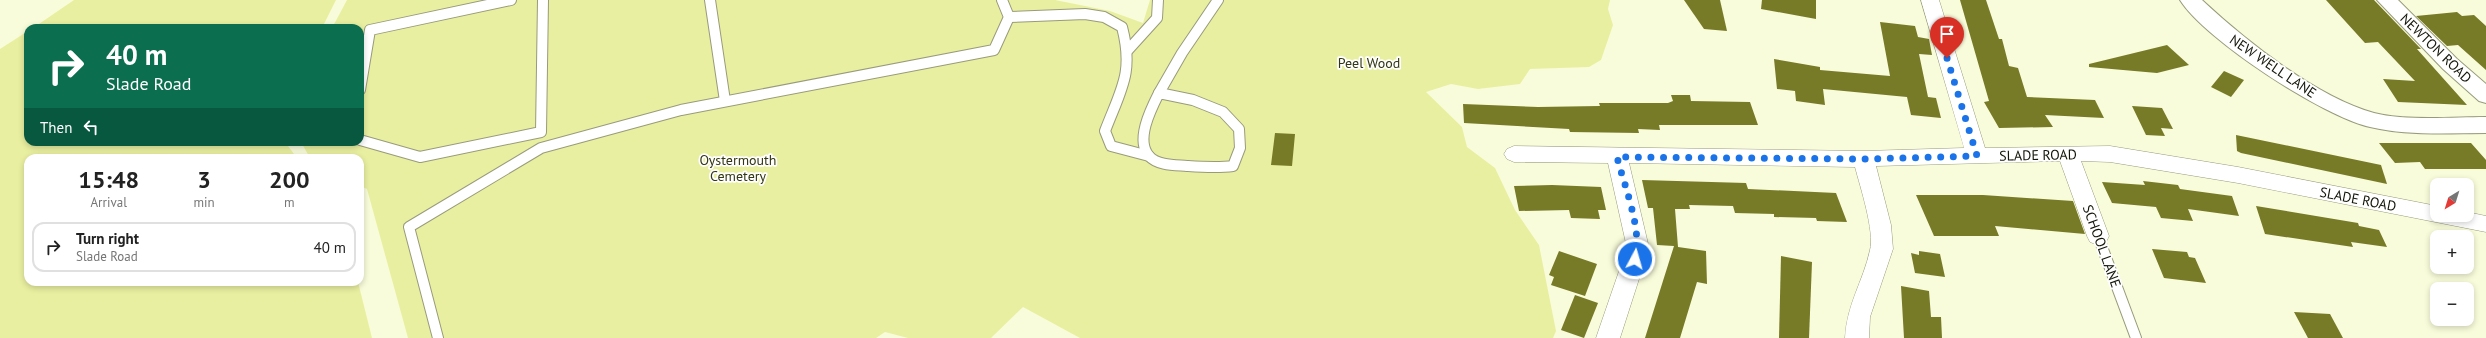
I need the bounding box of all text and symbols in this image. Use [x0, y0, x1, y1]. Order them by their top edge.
street label: NEWTON ROAD [2396, 9, 2476, 87]
pin [1930, 17, 1964, 58]
icon: arrive [1936, 23, 1958, 45]
street label: NEW WELL LANE [2226, 30, 2320, 102]
text: 40 m [106, 36, 167, 73]
icon: right [40, 40, 92, 92]
park label: Peel Wood [1338, 54, 1400, 72]
text: Slade Road [106, 72, 191, 95]
icon: left [80, 116, 102, 138]
text: Then [40, 118, 72, 137]
street label: SLADE ROAD [1999, 145, 2077, 165]
park label: Oystermouth Cemetery [699, 151, 777, 185]
text: 15:48 [78, 164, 139, 195]
text: 3 [197, 164, 211, 195]
text: 200 [269, 164, 310, 195]
north arrow [2430, 178, 2474, 222]
map controls [2430, 178, 2474, 326]
street label: SLADE ROAD [2318, 183, 2398, 215]
text: Arrival [91, 194, 127, 211]
text: min [193, 194, 215, 211]
text: m [284, 194, 295, 211]
street label: SCHOOL LANE [2079, 202, 2125, 290]
text: Turn right [76, 229, 139, 248]
button: + [2430, 230, 2474, 274]
icon: right [42, 236, 64, 258]
text: 40 m [313, 238, 346, 257]
position arrow [1614, 238, 1656, 280]
text: Slade Road [76, 248, 138, 265]
button: − [2430, 282, 2474, 326]

